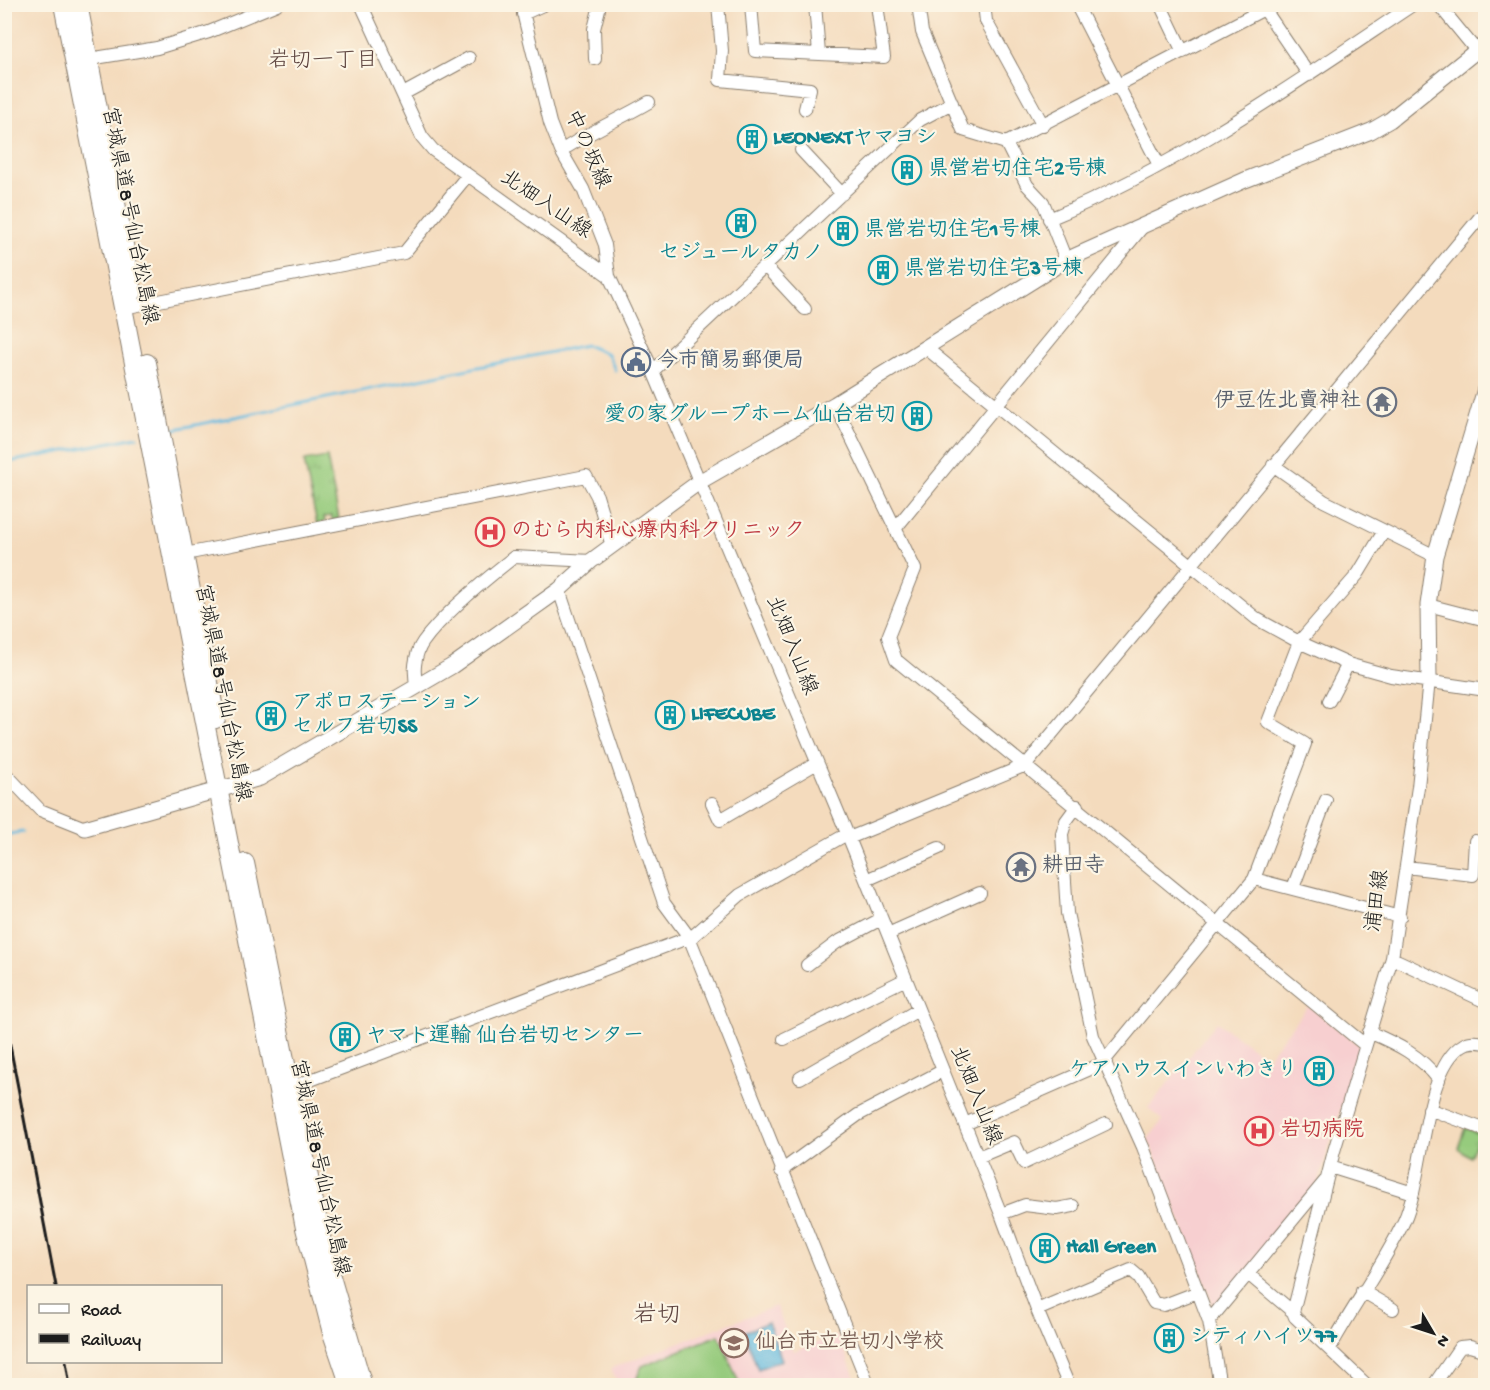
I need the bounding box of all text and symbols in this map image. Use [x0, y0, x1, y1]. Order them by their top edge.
district label: 岩切一丁目 [268, 48, 378, 75]
street label: 宮城県道8号仙台松島線 [95, 105, 162, 327]
street label: 中の坂線 [557, 106, 616, 193]
building icon: LEONEXTヤマヨシ [736, 123, 768, 155]
place label: LEONEXTヤマヨシ [773, 127, 936, 152]
building icon: 県営岩切住宅2号棟 [891, 154, 923, 186]
place label: 県営岩切住宅2号棟 [928, 156, 1106, 183]
street label: 北畑入山線 [494, 165, 596, 246]
building icon: セジュールタカノ [725, 207, 757, 239]
building icon: 県営岩切住宅1号棟 [827, 215, 859, 247]
place label: 県営岩切住宅1号棟 [864, 217, 1040, 244]
place label: セジュールタカノ [658, 241, 824, 267]
building icon: 県営岩切住宅3号棟 [867, 254, 899, 286]
place label: 県営岩切住宅3号棟 [904, 256, 1083, 283]
public building icon: 今市簡易郵便局 [620, 346, 652, 378]
place label: 今市簡易郵便局 [657, 348, 804, 375]
temple icon: 伊豆佐北賣神社 [1366, 386, 1398, 418]
place label: 伊豆佐北賣神社 [1214, 388, 1361, 415]
building icon: 愛の家グループホーム仙台岩切 [901, 400, 933, 432]
place label: 愛の家グループホーム仙台岩切 [605, 402, 896, 429]
hospital icon: のむら内科心療内科クリニック [474, 516, 506, 548]
place label: のむら内科心療内科クリニック [511, 518, 805, 545]
street label: 宮城県道8号仙台松島線 [188, 582, 255, 804]
street label: 北畑入山線 [759, 592, 822, 699]
place label: アポロステーション セルフ岩切SS [292, 691, 481, 741]
building icon: LIFECUBE [654, 699, 686, 731]
building icon: アポロステーション セルフ岩切SS [255, 700, 287, 732]
place label: LIFECUBE [691, 703, 777, 728]
temple icon: 耕田寺 [1005, 851, 1037, 883]
place label: 耕田寺 [1042, 853, 1105, 880]
street label: 浦田線 [1361, 868, 1396, 934]
building icon: ヤマト運輸 仙台岩切センター [329, 1021, 361, 1053]
place label: ヤマト運輸 仙台岩切センター [366, 1023, 644, 1050]
street label: 北畑入山線 [943, 1042, 1006, 1149]
building icon: ケアハウスインいわきり [1303, 1055, 1335, 1087]
street label: 宮城県道8号仙台松島線 [283, 1057, 354, 1279]
place label: ケアハウスインいわきり [1069, 1059, 1298, 1084]
hospital icon: 岩切病院 [1243, 1115, 1275, 1147]
place label: 岩切病院 [1280, 1117, 1364, 1144]
building icon: Hall Green [1029, 1232, 1061, 1264]
place label: Hall Green [1066, 1236, 1157, 1261]
legend [27, 1285, 222, 1363]
text: Road [81, 1301, 122, 1322]
district label: 岩切 [633, 1301, 681, 1331]
north arrow [1403, 1303, 1463, 1363]
building icon: シティハイツ77 [1153, 1322, 1185, 1354]
place label: シティハイツ77 [1190, 1326, 1338, 1351]
school or university icon: 仙台市立岩切小学校 [718, 1327, 750, 1359]
place label: 仙台市立岩切小学校 [755, 1329, 944, 1356]
text: N [1431, 1330, 1453, 1351]
text: Railway [81, 1331, 141, 1352]

